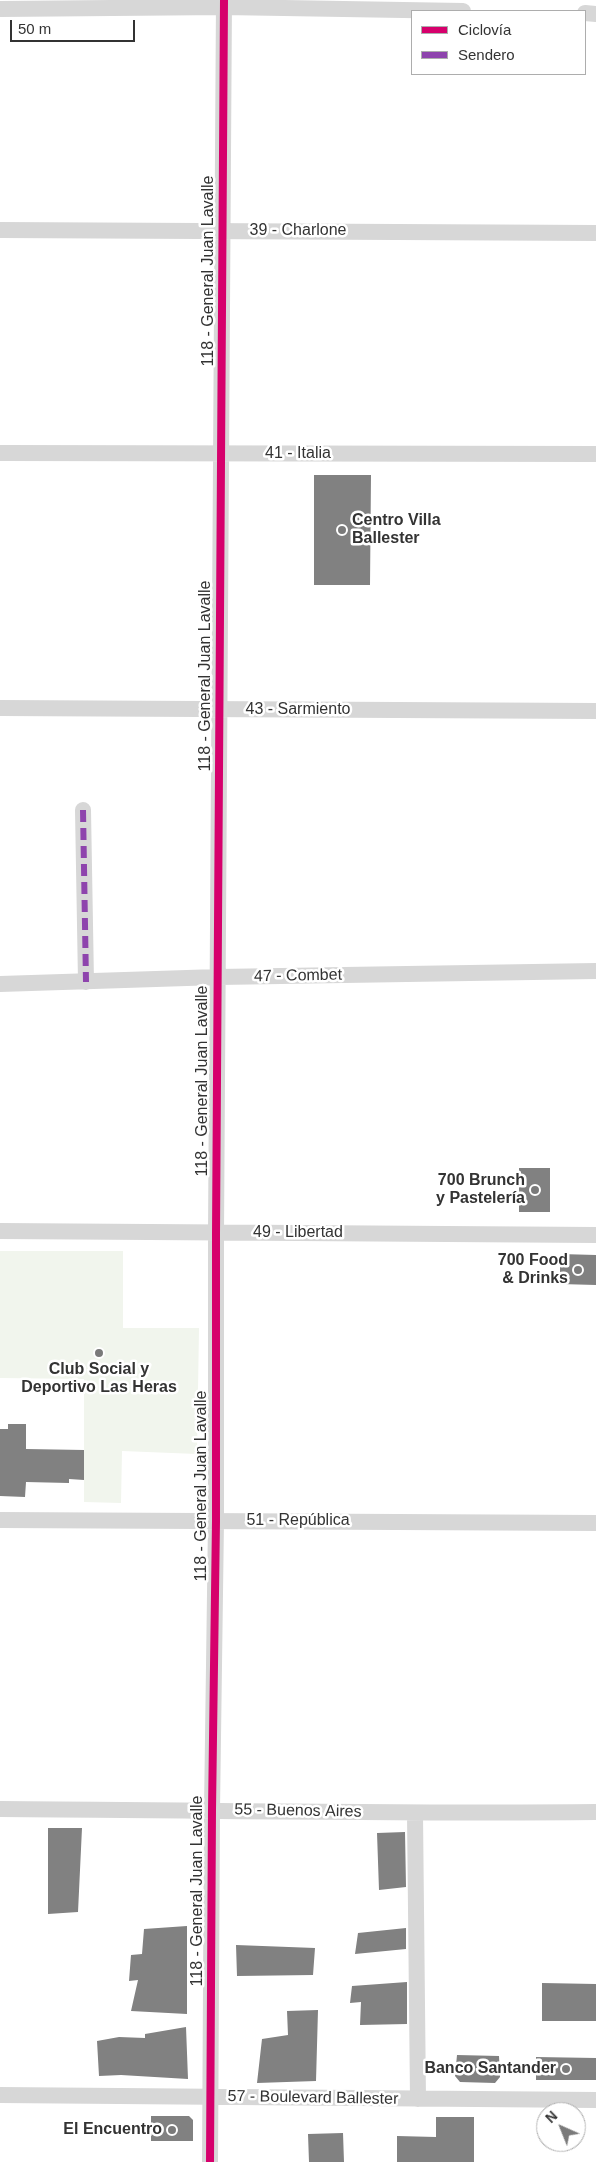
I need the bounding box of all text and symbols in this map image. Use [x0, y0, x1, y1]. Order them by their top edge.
scale bar [12, 10, 138, 42]
legend [411, 10, 586, 75]
text: 50 m [18, 20, 51, 37]
text: Ciclovía [458, 21, 511, 38]
text: Sendero [458, 46, 515, 63]
street label: 118 - General Juan Lavalle [199, 176, 219, 366]
street label: 39 - Charlone [250, 221, 346, 241]
street label: 41 - Italia [265, 444, 331, 464]
place label: Centro Villa Ballester [352, 511, 441, 549]
marker: Centro Villa Ballester [336, 524, 348, 536]
street label: 118 - General Juan Lavalle [196, 581, 216, 771]
street label: 43 - Sarmiento [246, 700, 350, 720]
street label: 47 - Combet [254, 966, 342, 986]
street label: 118 - General Juan Lavalle [193, 986, 213, 1176]
place label: 700 Brunch y Pastelería [436, 1171, 525, 1209]
marker: 700 Brunch y Pastelería [529, 1184, 541, 1196]
street label: 49 - Libertad [253, 1223, 343, 1243]
place label: 700 Food & Drinks [498, 1251, 568, 1289]
marker: 700 Food & Drinks [572, 1264, 584, 1276]
marker: Club Social y Deportivo Las Heras [93, 1347, 105, 1359]
place label: Club Social y Deportivo Las Heras [21, 1360, 177, 1398]
street label: 118 - General Juan Lavalle [192, 1391, 212, 1581]
street label: 51 - República [246, 1511, 350, 1531]
street label: 118 - General Juan Lavalle [188, 1796, 208, 1986]
street label: 55 - Buenos Aires [234, 1800, 362, 1822]
place label: Banco Santander [424, 2059, 556, 2079]
marker: Banco Santander [560, 2063, 572, 2075]
street label: 57 - Boulevard Ballester [227, 2087, 399, 2109]
north arrow [536, 2102, 586, 2152]
text: N [542, 2108, 560, 2126]
place label: El Encuentro [63, 2120, 162, 2140]
marker: El Encuentro [166, 2124, 178, 2136]

